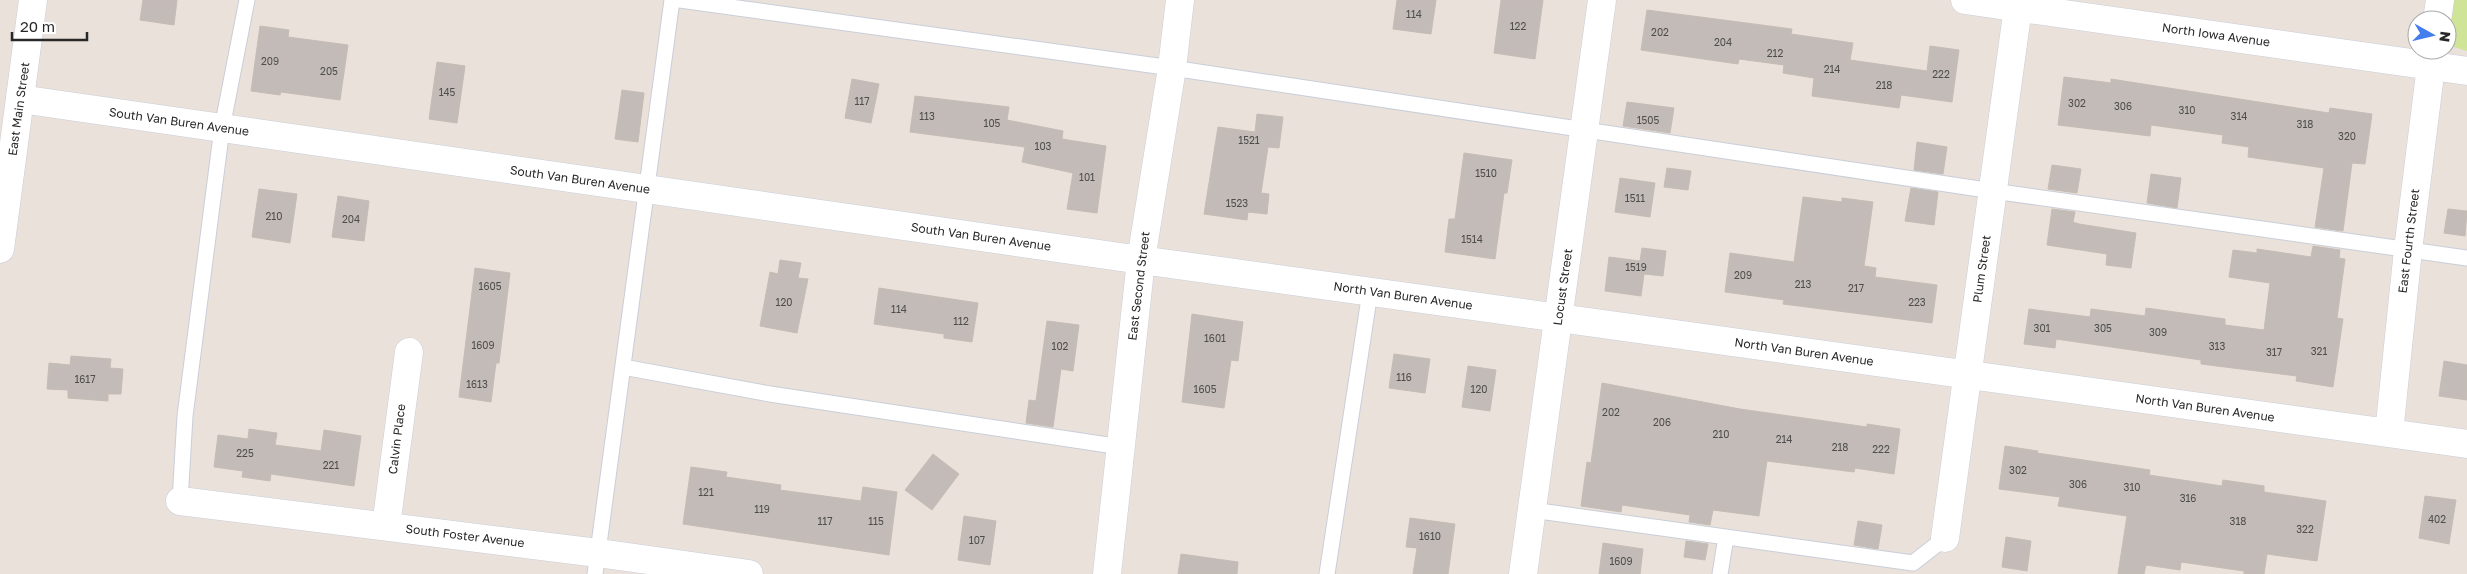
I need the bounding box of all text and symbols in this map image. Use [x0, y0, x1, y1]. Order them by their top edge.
house number: 114 [1406, 8, 1422, 20]
scale bar [12, 10, 88, 42]
north arrow [2407, 10, 2457, 60]
text: 20 m [20, 17, 55, 35]
house number: 122 [1510, 20, 1526, 32]
street label: North Iowa Avenue [2161, 20, 2271, 50]
house number: 202 [1651, 26, 1669, 38]
text: N [2436, 30, 2455, 43]
house number: 204 [1714, 36, 1732, 48]
house number: 212 [1767, 47, 1783, 59]
house number: 209 [261, 55, 279, 67]
street label: East Main Street [5, 61, 33, 157]
house number: 214 [1824, 63, 1840, 75]
house number: 205 [320, 65, 338, 77]
house number: 222 [1932, 68, 1950, 80]
house number: 218 [1876, 79, 1892, 91]
house number: 145 [439, 86, 456, 98]
house number: 117 [855, 95, 870, 107]
house number: 302 [2068, 97, 2086, 109]
house number: 306 [2114, 100, 2132, 112]
street label: South Van Buren Avenue [108, 104, 250, 139]
house number: 310 [2179, 104, 2195, 116]
house number: 113 [919, 110, 935, 122]
house number: 314 [2231, 110, 2247, 122]
house number: 1505 [1637, 114, 1660, 126]
house number: 105 [984, 117, 1001, 129]
house number: 318 [2297, 118, 2313, 130]
house number: 320 [2338, 130, 2356, 142]
house number: 1521 [1238, 134, 1260, 146]
house number: 103 [1035, 140, 1052, 152]
street label: South Van Buren Avenue [509, 162, 651, 197]
house number: 1510 [1475, 167, 1497, 179]
house number: 101 [1079, 171, 1095, 183]
street label: East Fourth Street [2395, 188, 2422, 294]
house number: 1511 [1625, 192, 1645, 204]
house number: 1523 [1226, 197, 1248, 209]
house number: 210 [266, 210, 282, 222]
house number: 204 [342, 213, 360, 225]
street label: South Van Buren Avenue [910, 219, 1052, 254]
street label: East Second Street [1124, 230, 1153, 341]
house number: 1514 [1461, 233, 1483, 245]
street label: Plum Street [1969, 234, 1994, 304]
street label: Locust Street [1550, 247, 1575, 326]
house number: 1519 [1625, 261, 1647, 273]
house number: 209 [1734, 269, 1752, 281]
street label: North Van Buren Avenue [1332, 278, 1474, 313]
house number: 213 [1795, 278, 1811, 290]
house number: 1605 [479, 280, 502, 292]
house number: 217 [1848, 282, 1864, 294]
house number: 120 [776, 296, 792, 308]
house number: 223 [1908, 296, 1926, 308]
house number: 114 [891, 303, 907, 315]
house number: 112 [953, 315, 969, 327]
house number: 301 [2034, 322, 2051, 334]
house number: 305 [2094, 322, 2112, 334]
house number: 309 [2149, 326, 2167, 338]
house number: 1601 [1204, 332, 1226, 344]
street label: North Van Buren Avenue [1733, 334, 1875, 369]
house number: 1609 [471, 339, 495, 351]
house number: 102 [1052, 340, 1069, 352]
house number: 313 [2209, 340, 2225, 352]
house number: 321 [2311, 345, 2327, 357]
house number: 317 [2266, 346, 2282, 358]
house number: 116 [1396, 371, 1412, 383]
house number: 1617 [74, 373, 96, 385]
house number: 1613 [466, 378, 488, 390]
house number: 1605 [1194, 383, 1217, 395]
house number: 120 [1471, 383, 1487, 395]
street label: North Van Buren Avenue [2134, 390, 2276, 425]
street label: Calvin Place [385, 403, 408, 475]
house number: 202 [1602, 406, 1620, 418]
house number: 206 [1653, 416, 1671, 428]
house number: 210 [1713, 428, 1729, 440]
house number: 214 [1776, 433, 1792, 445]
house number: 218 [1832, 441, 1848, 453]
house number: 222 [1872, 443, 1890, 455]
house number: 225 [236, 447, 254, 459]
house number: 221 [323, 459, 339, 471]
house number: 302 [2009, 464, 2027, 476]
house number: 306 [2069, 478, 2087, 490]
house number: 310 [2124, 481, 2140, 493]
house number: 121 [698, 486, 714, 498]
house number: 316 [2180, 492, 2196, 504]
house number: 119 [754, 503, 770, 515]
house number: 402 [2428, 513, 2446, 525]
house number: 117 [818, 515, 833, 527]
house number: 115 [868, 515, 884, 527]
house number: 318 [2230, 515, 2246, 527]
street label: South Foster Avenue [405, 521, 525, 550]
house number: 322 [2296, 523, 2314, 535]
house number: 1610 [1419, 530, 1441, 542]
house number: 107 [969, 534, 985, 546]
house number: 1609 [1609, 555, 1633, 567]

